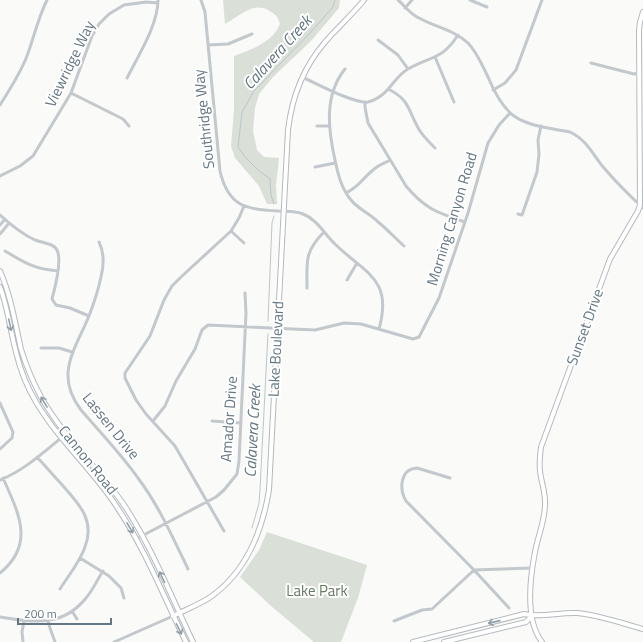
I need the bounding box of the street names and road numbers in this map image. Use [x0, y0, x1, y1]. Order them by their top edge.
street label: Viewridge Way [39, 17, 100, 111]
street label: Southridge Way [187, 68, 220, 170]
street label: Morning Canyon Road [420, 149, 483, 288]
street label: Sunset Drive [560, 285, 609, 368]
street label: Lake Boulevard [262, 300, 290, 398]
street label: Amador Drive [214, 375, 243, 463]
street label: Lassen Drive [77, 387, 146, 464]
street label: Cannon Road [53, 420, 124, 499]

